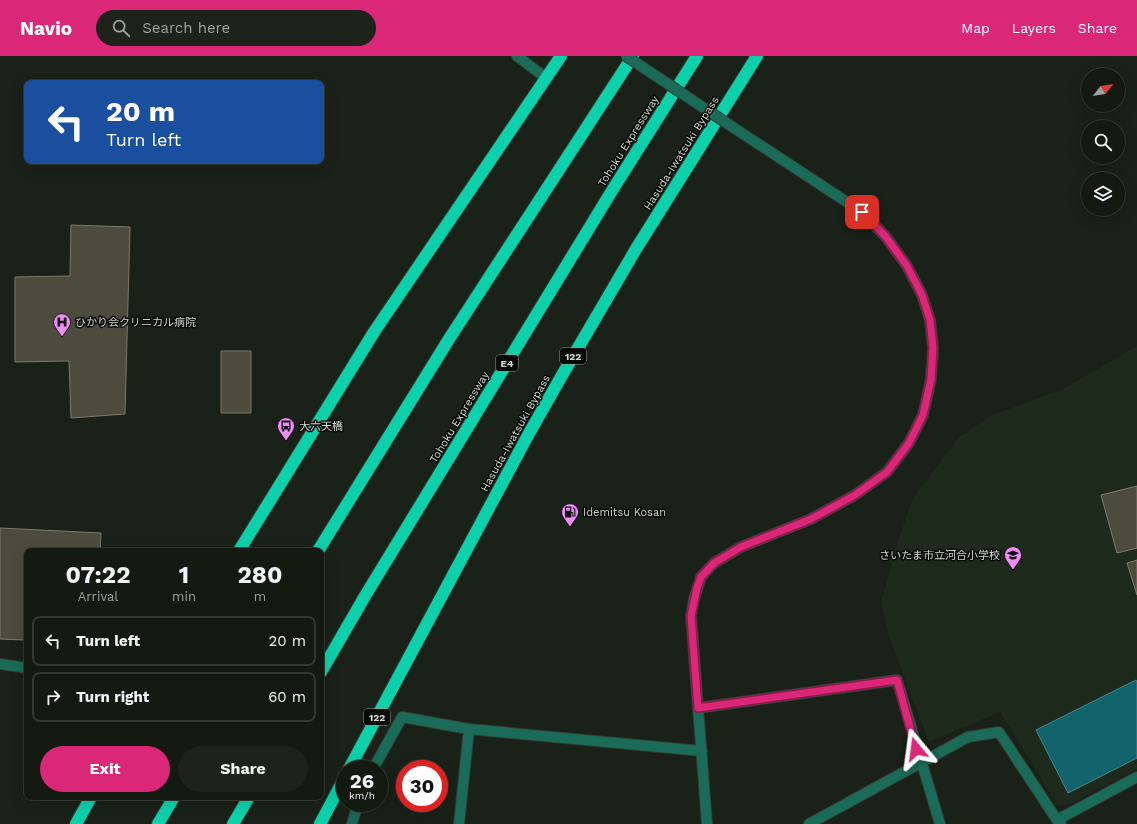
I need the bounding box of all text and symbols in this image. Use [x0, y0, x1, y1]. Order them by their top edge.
search box [96, 10, 376, 46]
text: Navio [20, 17, 72, 40]
icon: search [110, 17, 132, 39]
text: Search here [142, 19, 230, 37]
text: Map [961, 20, 990, 36]
text: Layers [1012, 20, 1056, 36]
text: Share [1078, 20, 1117, 36]
north arrow [1081, 68, 1125, 112]
map controls [1081, 68, 1125, 216]
street label: Tohoku Expressway [595, 93, 662, 189]
street label: Hasuda-Iwatsuki Bypass [641, 94, 722, 212]
text: 20 m [106, 95, 175, 128]
icon: left [40, 96, 92, 148]
button: search [1081, 120, 1125, 164]
text: Turn left [106, 129, 181, 150]
button: layers [1081, 172, 1125, 216]
pin [845, 195, 879, 229]
icon: arrive [851, 201, 873, 223]
hospital icon: ひかり会クリニカル病院 [52, 312, 72, 337]
place label: ひかり会クリニカル病院 [75, 316, 196, 329]
road number: 122 [560, 348, 586, 364]
road number: E4 [496, 355, 518, 371]
street label: Tohoku Expressway [427, 369, 492, 465]
street label: Hasuda-Iwatsuki Bypass [478, 372, 553, 494]
bus stop icon: 大六天橋 [276, 416, 296, 441]
place label: 大六天橋 [299, 420, 343, 433]
fuel station icon: Idemitsu Kosan [560, 502, 580, 527]
place label: Idemitsu Kosan [583, 506, 666, 519]
school or university icon: さいたま市立河合小学校 [1003, 545, 1023, 570]
place label: さいたま市立河合小学校 [879, 549, 1000, 562]
text: 07:22 [66, 561, 130, 589]
text: 1 [179, 561, 189, 589]
text: 280 [238, 561, 282, 589]
text: Arrival [78, 589, 118, 604]
text: min [172, 589, 196, 604]
text: m [254, 589, 266, 604]
icon: left [42, 630, 64, 652]
text: Turn left [76, 632, 140, 650]
text: 20 m [269, 632, 306, 650]
icon: right [42, 686, 64, 708]
text: Turn right [76, 688, 149, 706]
text: 60 m [268, 688, 306, 706]
road number: 122 [364, 709, 390, 725]
position arrow [895, 728, 937, 770]
button: Exit [40, 746, 170, 792]
button: Share [178, 746, 308, 792]
speed limit sign: 30 [396, 760, 448, 812]
text: 26 [350, 769, 374, 793]
text: km/h [349, 790, 375, 801]

